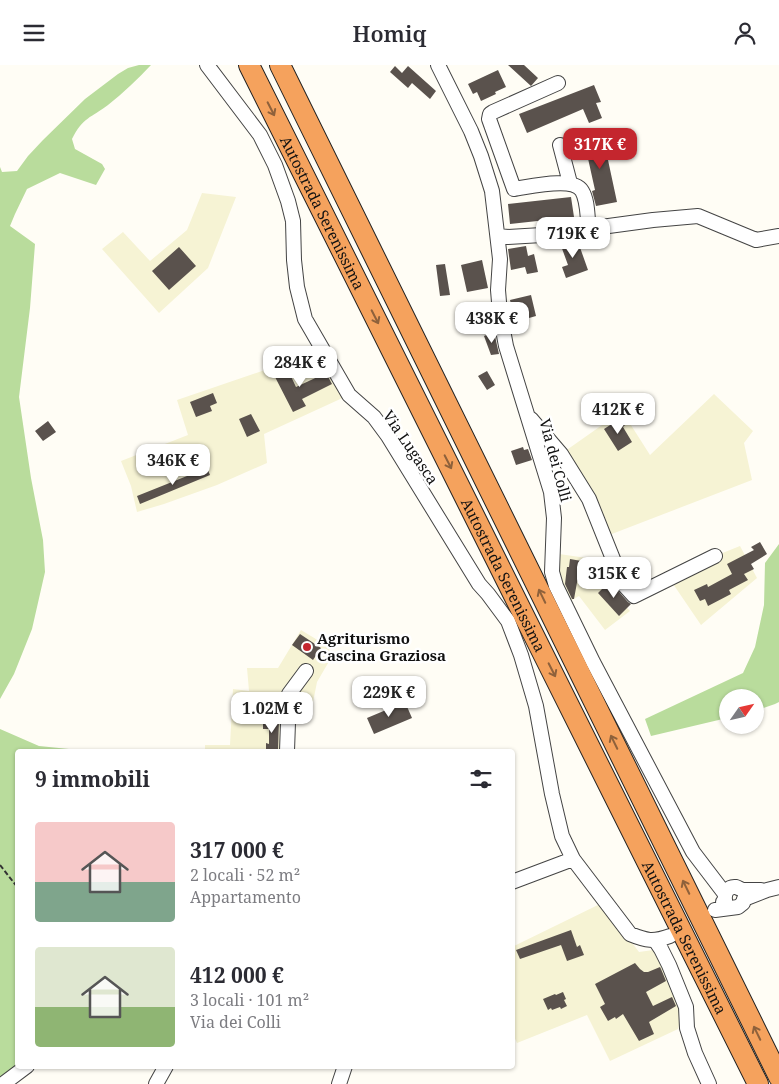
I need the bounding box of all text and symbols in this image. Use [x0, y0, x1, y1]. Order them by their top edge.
text: Homiq [353, 18, 426, 48]
icon: menu [20, 19, 48, 47]
icon: person [731, 19, 759, 47]
one-way arrow [266, 101, 276, 116]
pin: 317K € [559, 127, 641, 170]
street label: Autostrada Serenissima [276, 132, 370, 293]
text: 317K € [574, 133, 626, 155]
pin: 719K € [532, 217, 614, 259]
text: 719K € [547, 222, 599, 244]
pin: 438K € [451, 301, 533, 344]
text: 438K € [466, 307, 518, 329]
one-way arrow [370, 309, 380, 324]
pin: 284K € [259, 345, 341, 388]
text: 284K € [274, 351, 326, 373]
pin: 412K € [577, 393, 659, 435]
text: 412K € [592, 398, 644, 420]
street label: Via Lugasca [379, 406, 443, 488]
street label: Via dei Colli [535, 416, 577, 504]
pin: 346K € [132, 443, 214, 486]
text: 346K € [147, 449, 199, 471]
one-way arrow [444, 454, 453, 469]
street label: Autostrada Serenissima [457, 495, 551, 655]
pin: 315K € [573, 557, 655, 599]
text: 315K € [588, 562, 640, 584]
one-way arrow [537, 589, 546, 604]
place label: Agriturismo Cascina Graziosa [317, 628, 446, 665]
marker: Agriturismo Cascina Graziosa [301, 641, 313, 653]
one-way arrow [547, 662, 557, 677]
pin: 229K € [348, 675, 430, 718]
text: 229K € [363, 681, 415, 703]
north arrow [719, 689, 764, 734]
map controls [719, 689, 764, 734]
pin: 1.02M € [226, 691, 318, 734]
text: 1.02M € [242, 697, 302, 719]
one-way arrow [609, 735, 618, 750]
text: 9 immobili [35, 765, 150, 793]
icon: filters [467, 765, 495, 793]
text: 317 000 € [190, 836, 284, 864]
icon: home [75, 842, 135, 902]
street label: Autostrada Serenissima [638, 857, 731, 1017]
text: 2 locali · 52 m² [190, 864, 300, 886]
one-way arrow [680, 880, 690, 895]
text: Appartamento [190, 886, 301, 908]
text: 412 000 € [190, 961, 284, 989]
icon: home [75, 967, 135, 1027]
text: 3 locali · 101 m² [190, 989, 309, 1011]
text: Via dei Colli [190, 1011, 281, 1033]
one-way arrow [752, 1026, 762, 1041]

